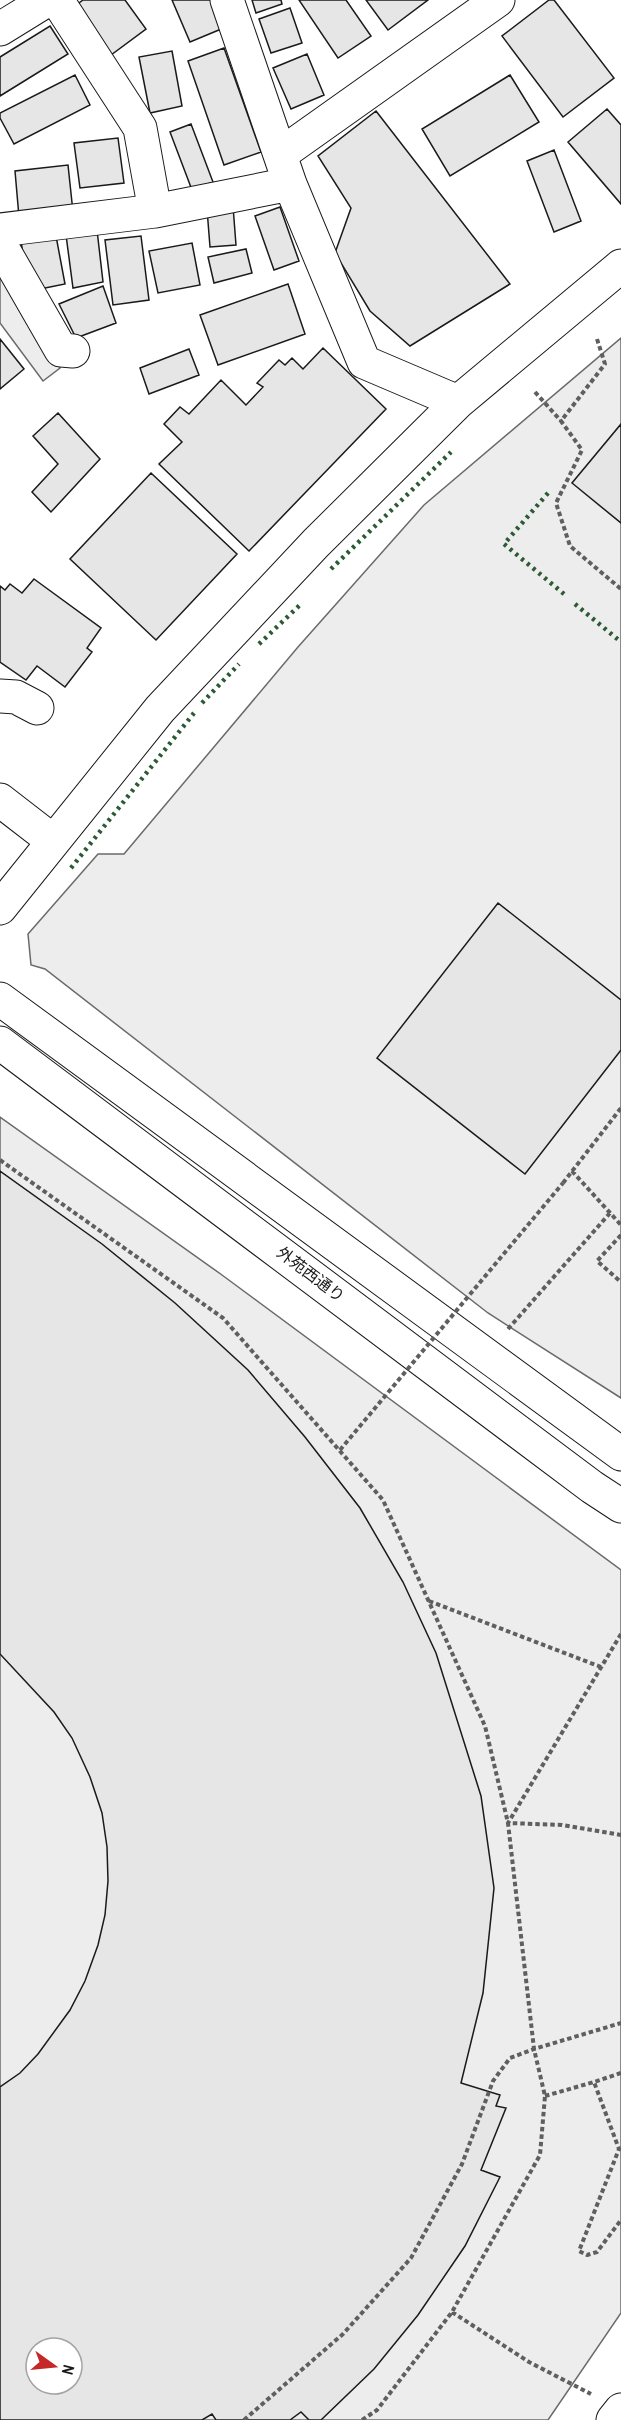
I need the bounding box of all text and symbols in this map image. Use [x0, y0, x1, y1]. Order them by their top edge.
street label: 外苑西通り [272, 1241, 350, 1307]
north arrow [24, 2336, 84, 2396]
text: N [57, 2362, 80, 2377]

